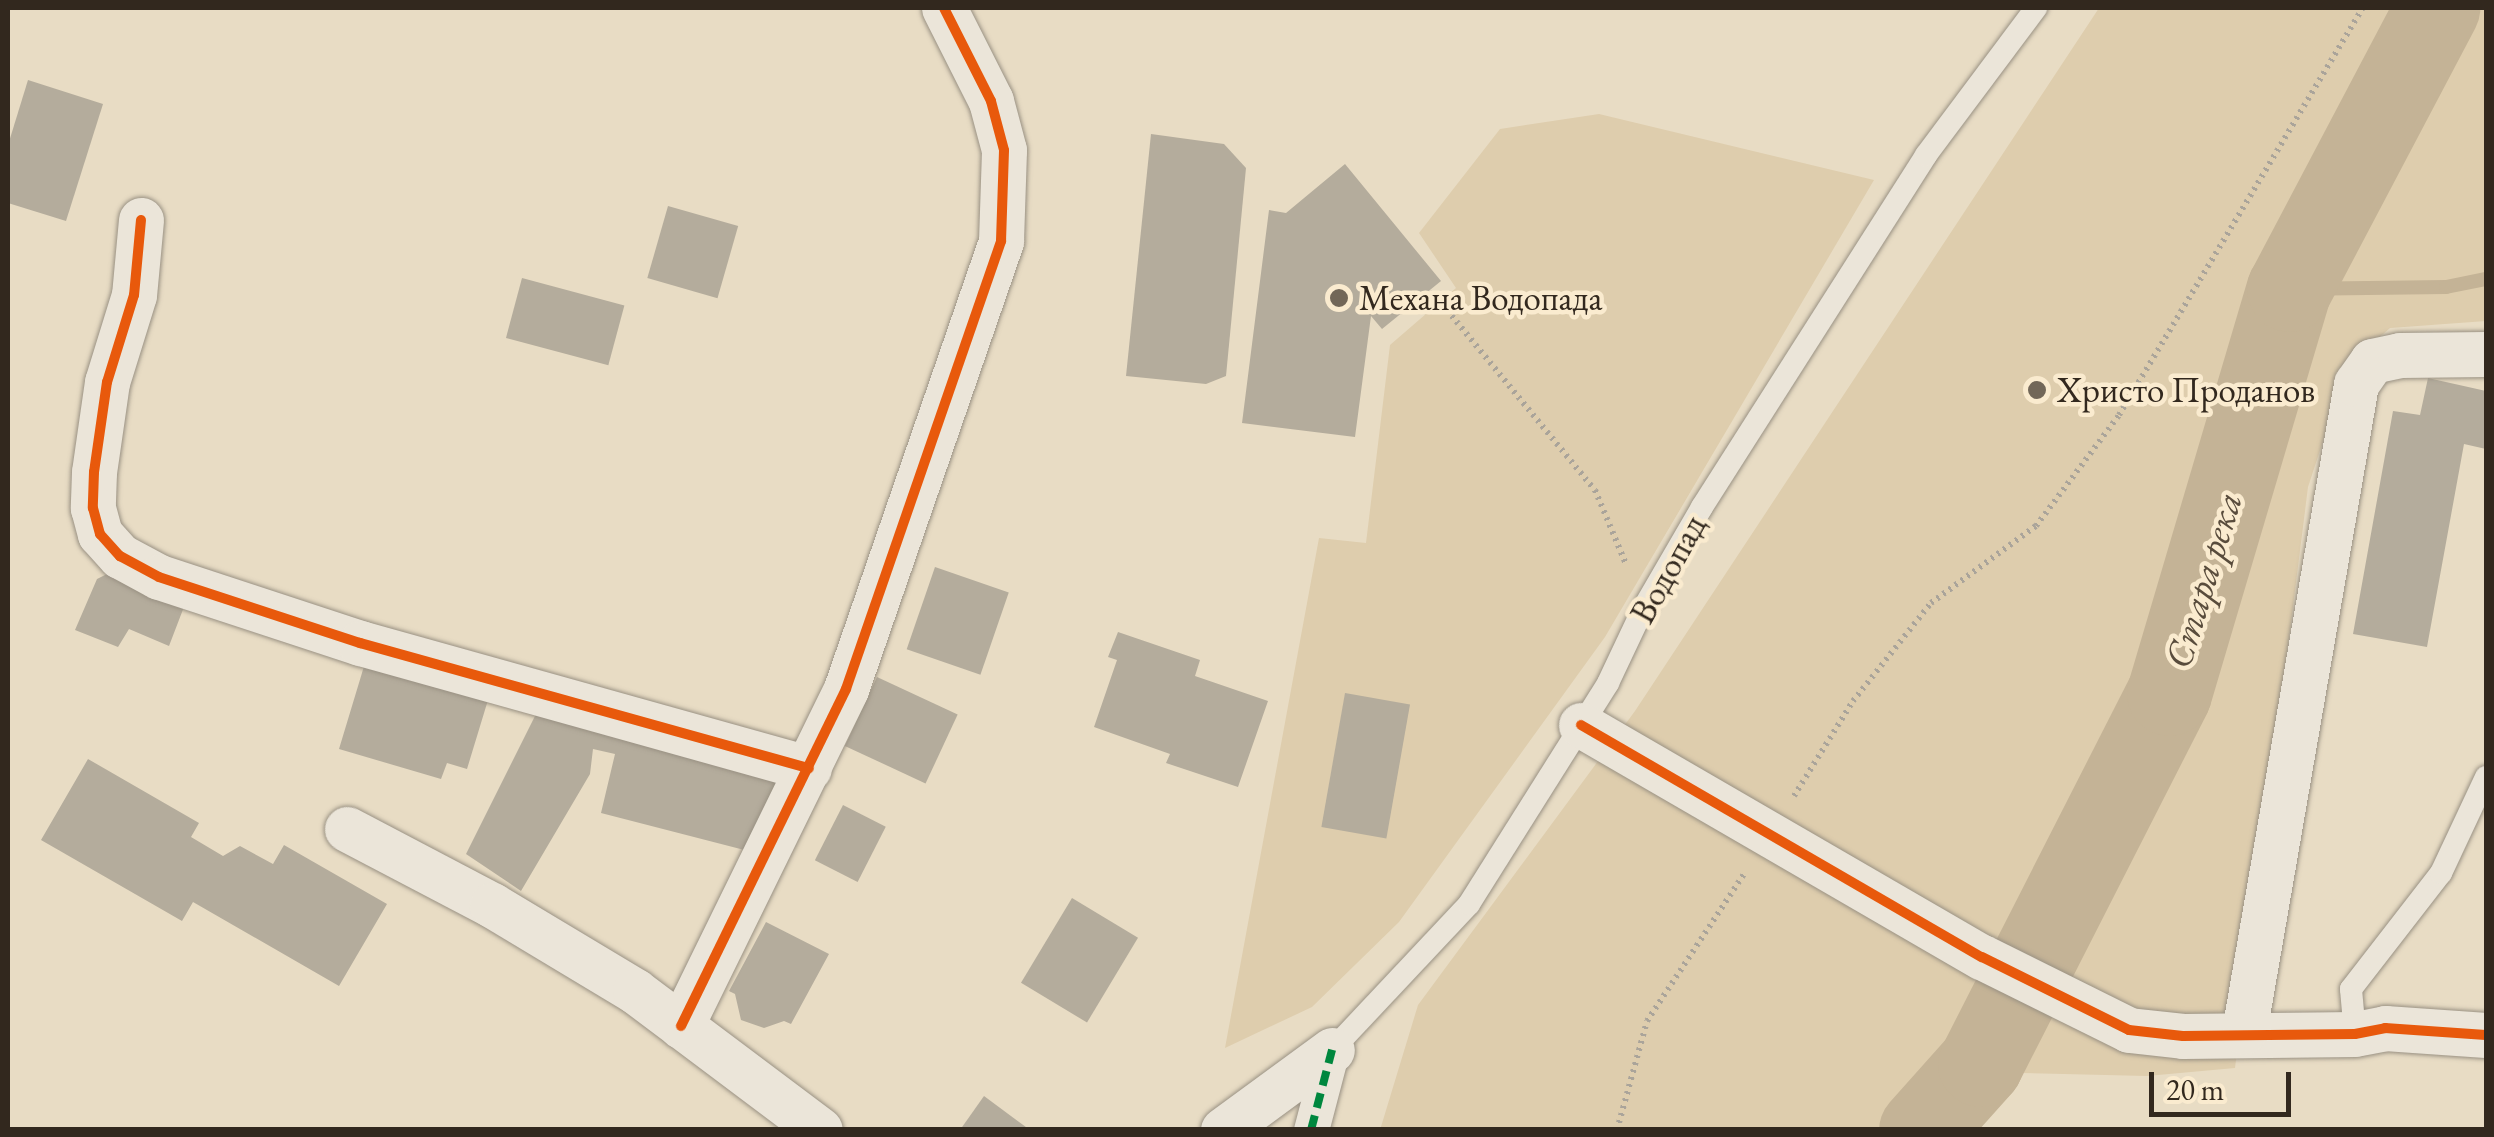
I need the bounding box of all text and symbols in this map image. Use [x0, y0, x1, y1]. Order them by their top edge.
place label: Механа Водопада [1359, 277, 1602, 319]
marker: Механа Водопада [1328, 287, 1350, 309]
place label: Христо Проданов [2057, 369, 2315, 411]
marker: Христо Проданов [2026, 379, 2048, 401]
water label: Стара река [2155, 487, 2251, 673]
street label: Водопад [1621, 507, 1715, 631]
scale bar [2154, 1052, 2296, 1114]
text: 20 m [2166, 1070, 2224, 1109]

